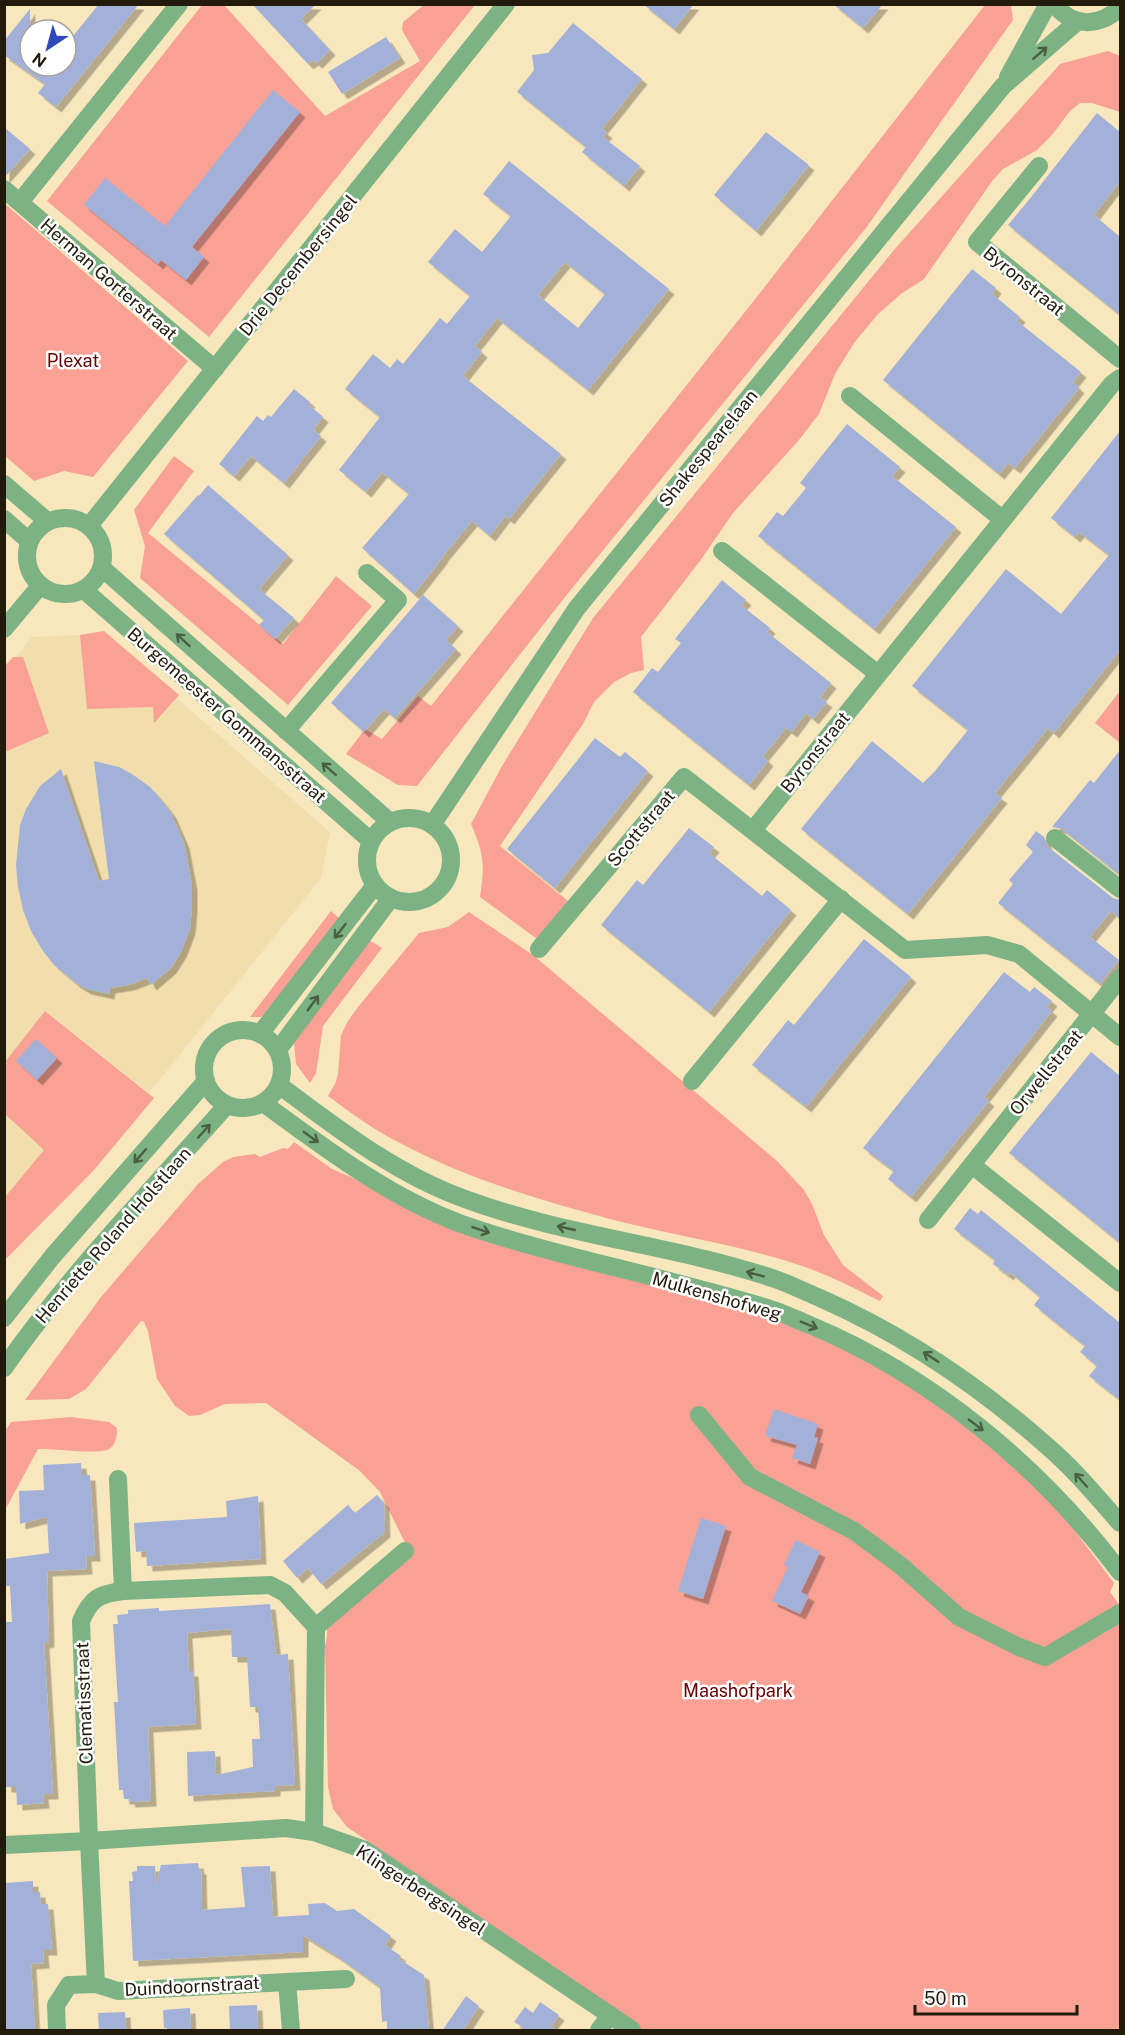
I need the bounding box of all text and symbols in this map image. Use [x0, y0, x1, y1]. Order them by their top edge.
north arrow [18, 18, 78, 78]
one-way arrow [1032, 47, 1048, 60]
text: N [29, 48, 50, 71]
street label: Drie Decembersingel [235, 190, 361, 340]
street label: Herman Gorterstraat [36, 214, 182, 344]
street label: Byronstraat [979, 242, 1069, 320]
park label: Plexat [47, 350, 99, 371]
street label: Shakespearelaan [654, 385, 762, 511]
street label: Burgemeester Gommansstraat [123, 623, 331, 807]
one-way arrow [176, 633, 191, 647]
street label: Byronstraat [776, 707, 854, 797]
one-way arrow [322, 762, 337, 776]
street label: Scottstraat [603, 785, 679, 871]
one-way arrow [334, 923, 347, 939]
one-way arrow [306, 995, 319, 1011]
street label: Orwellstraat [1005, 1025, 1087, 1119]
one-way arrow [197, 1123, 211, 1138]
one-way arrow [302, 1131, 318, 1144]
street label: Henriette Roland Holstlaan [31, 1143, 195, 1327]
one-way arrow [133, 1148, 147, 1163]
one-way arrow [556, 1221, 575, 1233]
one-way arrow [471, 1226, 490, 1237]
street label: Mulkenshofweg [650, 1267, 784, 1325]
one-way arrow [746, 1267, 765, 1279]
one-way arrow [800, 1320, 818, 1331]
one-way arrow [923, 1350, 940, 1362]
one-way arrow [967, 1419, 983, 1432]
one-way arrow [1074, 1473, 1088, 1488]
street label: Clematisstraat [71, 1641, 97, 1765]
park label: Maashofpark [683, 1680, 793, 1701]
street label: Klingerbergsingel [352, 1840, 490, 1940]
street label: Duindoornstraat [124, 1972, 260, 2000]
scale bar [915, 1978, 1077, 2016]
text: 50 m [924, 1988, 967, 2009]

